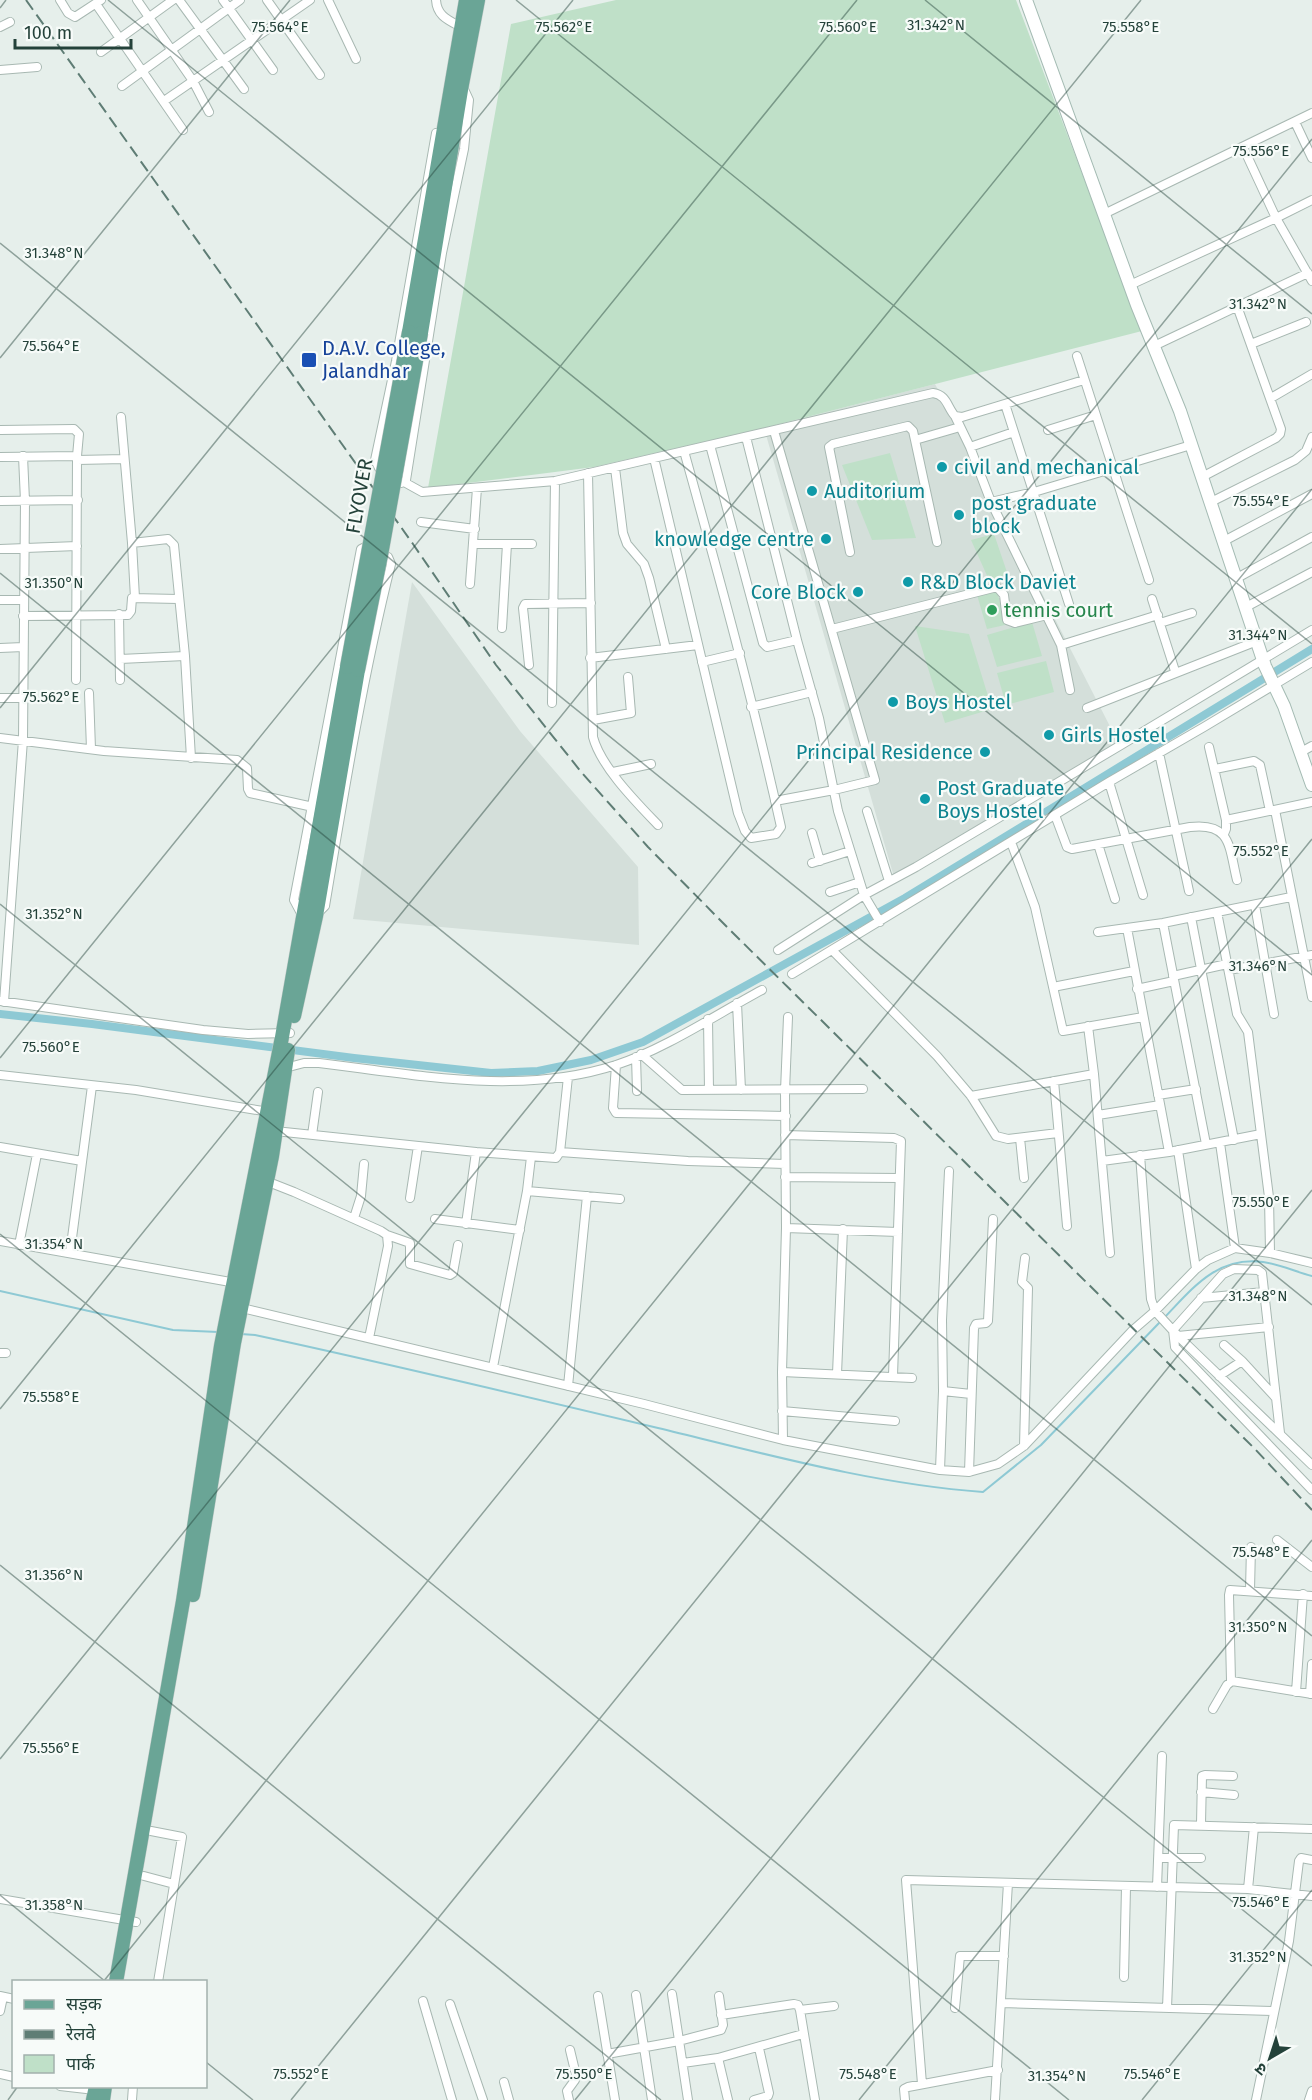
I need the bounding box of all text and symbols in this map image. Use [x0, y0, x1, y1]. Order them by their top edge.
scale bar [15, 12, 130, 50]
text: 31.342°N [907, 16, 965, 34]
text: 75.564°E [251, 18, 309, 36]
text: 75.562°E [536, 18, 592, 36]
text: 75.560°E [819, 18, 877, 36]
text: 75.558°E [1103, 18, 1159, 36]
text: 100 m [24, 22, 72, 44]
text: 75.556°E [1233, 142, 1289, 160]
text: 31.348°N [24, 244, 84, 262]
text: 31.342°N [1229, 295, 1287, 313]
place label: D.A.V. College, Jalandhar [322, 336, 446, 383]
text: 75.564°E [22, 337, 80, 355]
marker: D.A.V. College, Jalandhar [300, 351, 318, 369]
place label: civil and mechanical [954, 455, 1139, 479]
street label: FLYOVER [341, 456, 377, 536]
marker: civil and mechanical [935, 460, 949, 474]
place label: Auditorium [824, 479, 925, 503]
marker: Auditorium [805, 484, 819, 498]
place label: post graduate block [971, 491, 1097, 538]
text: 75.554°E [1233, 492, 1289, 510]
marker: post graduate block [952, 508, 966, 522]
place label: knowledge centre [654, 527, 814, 551]
marker: knowledge centre [819, 532, 833, 546]
place label: R&D Block Daviet [920, 570, 1077, 594]
text: 31.350°N [25, 574, 83, 592]
marker: R&D Block Daviet [901, 575, 915, 589]
place label: Core Block [751, 580, 847, 604]
marker: Core Block [851, 585, 865, 599]
place label: tennis court [1004, 598, 1114, 622]
marker: tennis court [985, 603, 999, 617]
text: 31.344°N [1229, 626, 1287, 644]
text: 75.562°E [23, 688, 79, 706]
place label: Boys Hostel [905, 690, 1012, 714]
marker: Boys Hostel [886, 695, 900, 709]
place label: Girls Hostel [1061, 723, 1166, 747]
marker: Girls Hostel [1042, 728, 1056, 742]
place label: Principal Residence [796, 740, 973, 764]
marker: Principal Residence [978, 745, 992, 759]
place label: Post Graduate Boys Hostel [937, 776, 1064, 823]
marker: Post Graduate Boys Hostel [918, 792, 932, 806]
text: 75.552°E [1233, 842, 1289, 860]
text: 31.352°N [25, 905, 83, 923]
text: 31.346°N [1229, 957, 1287, 975]
text: 75.560°E [22, 1038, 80, 1056]
text: 75.550°E [1233, 1193, 1289, 1211]
text: 31.354°N [25, 1235, 83, 1253]
text: 31.348°N [1228, 1287, 1288, 1305]
text: 75.558°E [23, 1388, 79, 1406]
text: 75.548°E [1232, 1543, 1290, 1561]
text: 31.356°N [25, 1566, 83, 1584]
text: 31.350°N [1229, 1618, 1287, 1636]
text: 75.556°E [23, 1739, 79, 1757]
text: 75.546°E [1233, 1893, 1289, 1911]
text: 31.358°N [25, 1896, 83, 1914]
text: 31.352°N [1229, 1948, 1287, 1966]
legend [12, 1980, 207, 2088]
text: सड़क [66, 1993, 103, 2015]
text: रेलवे [65, 2023, 97, 2045]
north arrow [1240, 2028, 1300, 2088]
text: पार्क [66, 2053, 96, 2075]
text: उ [1251, 2059, 1270, 2080]
text: 75.552°E [273, 2065, 329, 2083]
text: 75.550°E [556, 2065, 612, 2083]
text: 75.548°E [839, 2065, 897, 2083]
text: 75.546°E [1124, 2065, 1180, 2083]
text: 31.354°N [1028, 2067, 1086, 2085]

